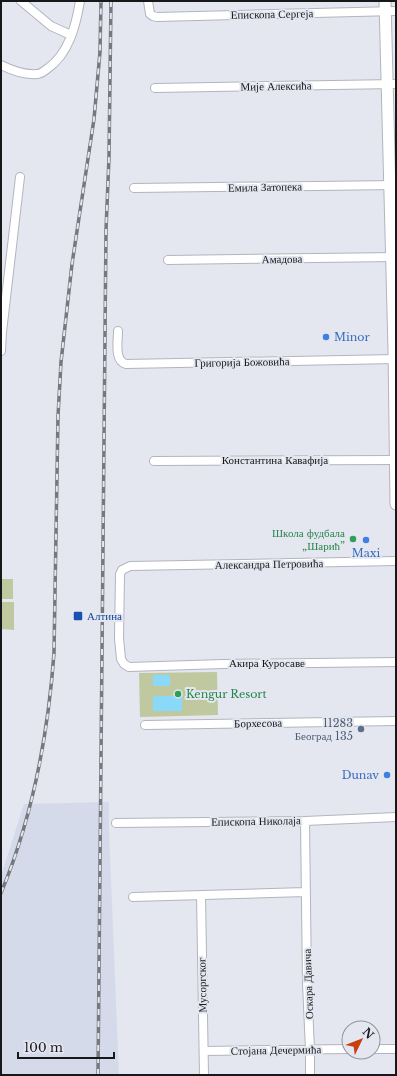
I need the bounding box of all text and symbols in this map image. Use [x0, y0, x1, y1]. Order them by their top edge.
street label: Епископа Сергеја [231, 6, 314, 22]
street label: Мије Алексића [240, 78, 312, 94]
street label: Емила Затопека [228, 179, 302, 195]
street label: Амадова [262, 252, 303, 266]
place label: Minor [334, 330, 371, 344]
marker: Minor [321, 332, 331, 342]
street label: Григорија Божовића [194, 354, 290, 370]
street label: Константина Кавафија [222, 453, 328, 467]
place label: Школа фудбала „Шарић” [272, 526, 345, 553]
marker: Школа фудбала „Шарић” [348, 534, 358, 544]
marker: Maxi [361, 535, 371, 545]
place label: Maxi [352, 546, 381, 560]
street label: Александра Петровића [215, 556, 323, 572]
place label: Алтина [87, 609, 122, 623]
marker: Алтина [72, 610, 84, 622]
street label: Акира Куросаве [229, 656, 305, 670]
place label: Kengur Resort [186, 687, 268, 701]
marker: Kengur Resort [173, 689, 183, 699]
street label: Борхесова [234, 716, 282, 730]
place label: 11283 Београд 135 [295, 716, 353, 743]
marker: 11283 Београд 135 [356, 724, 366, 734]
place label: Dunav [342, 768, 379, 782]
marker: Dunav [382, 770, 392, 780]
street label: Епископа Николаја [211, 813, 301, 829]
street label: Оскара Давича [300, 949, 316, 1019]
street label: Мусоргског [195, 957, 209, 1013]
north arrow [341, 1020, 381, 1060]
text: N [360, 1025, 377, 1042]
scale bar [18, 1034, 114, 1060]
text: 100 m [24, 1040, 63, 1055]
street label: Стојана Дечермића [231, 1042, 321, 1058]

